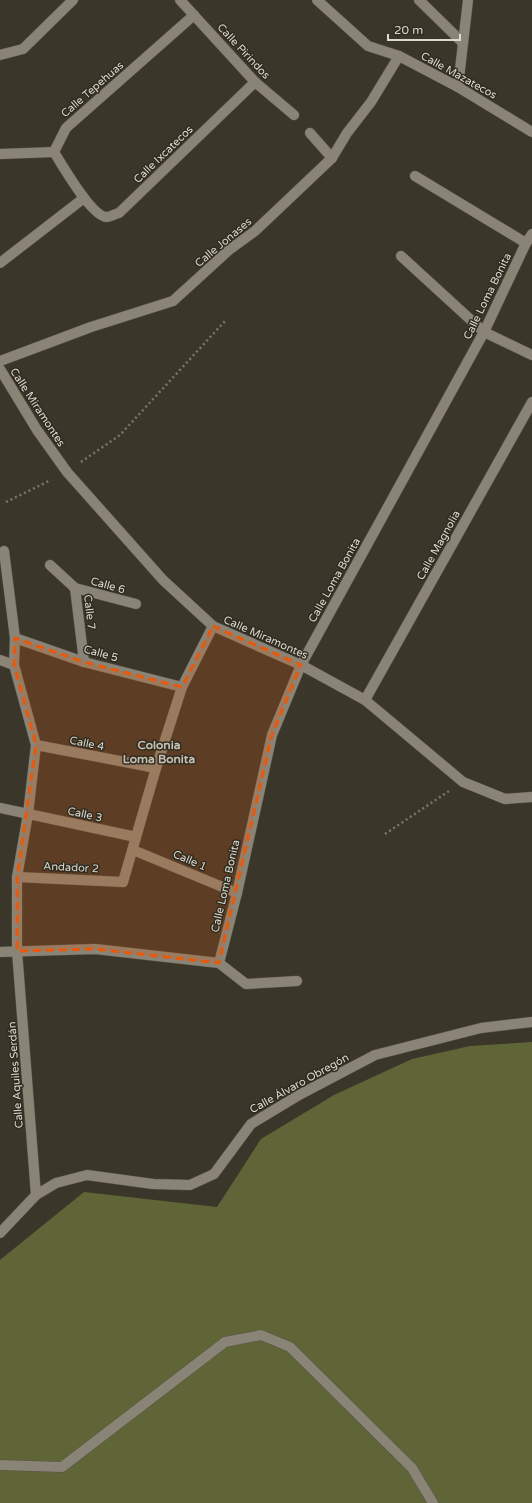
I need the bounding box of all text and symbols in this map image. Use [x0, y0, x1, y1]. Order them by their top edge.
scale bar [388, 16, 460, 42]
street label: Calle Pirindos [215, 21, 273, 82]
text: 20 m [394, 23, 423, 37]
street label: Calle Mazatecos [418, 49, 499, 102]
street label: Calle Tepehuas [58, 59, 126, 120]
street label: Calle Ixcatecos [131, 123, 196, 186]
street label: Calle Jonases [192, 215, 254, 270]
street label: Calle Loma Bonita [461, 251, 514, 342]
street label: Calle Miramontes [7, 366, 68, 449]
street label: Calle Magnolia [414, 508, 463, 582]
street label: Calle Loma Bonita [306, 536, 363, 625]
street label: Calle 6 [89, 575, 127, 596]
street label: Calle 7 [81, 594, 98, 630]
street label: Calle Miramontes [222, 613, 310, 662]
street label: Calle 5 [82, 643, 120, 664]
street label: Calle 4 [68, 734, 106, 753]
district label: Colonia Loma Bonita [123, 738, 195, 766]
street label: Calle 3 [66, 804, 104, 825]
street label: Calle Loma Bonita [209, 839, 242, 934]
street label: Calle 1 [171, 848, 209, 873]
street label: Andador 2 [43, 860, 99, 875]
street label: Calle Aquiles Serdán [5, 1021, 26, 1129]
street label: Calle Álvaro Obregón [247, 1050, 351, 1116]

